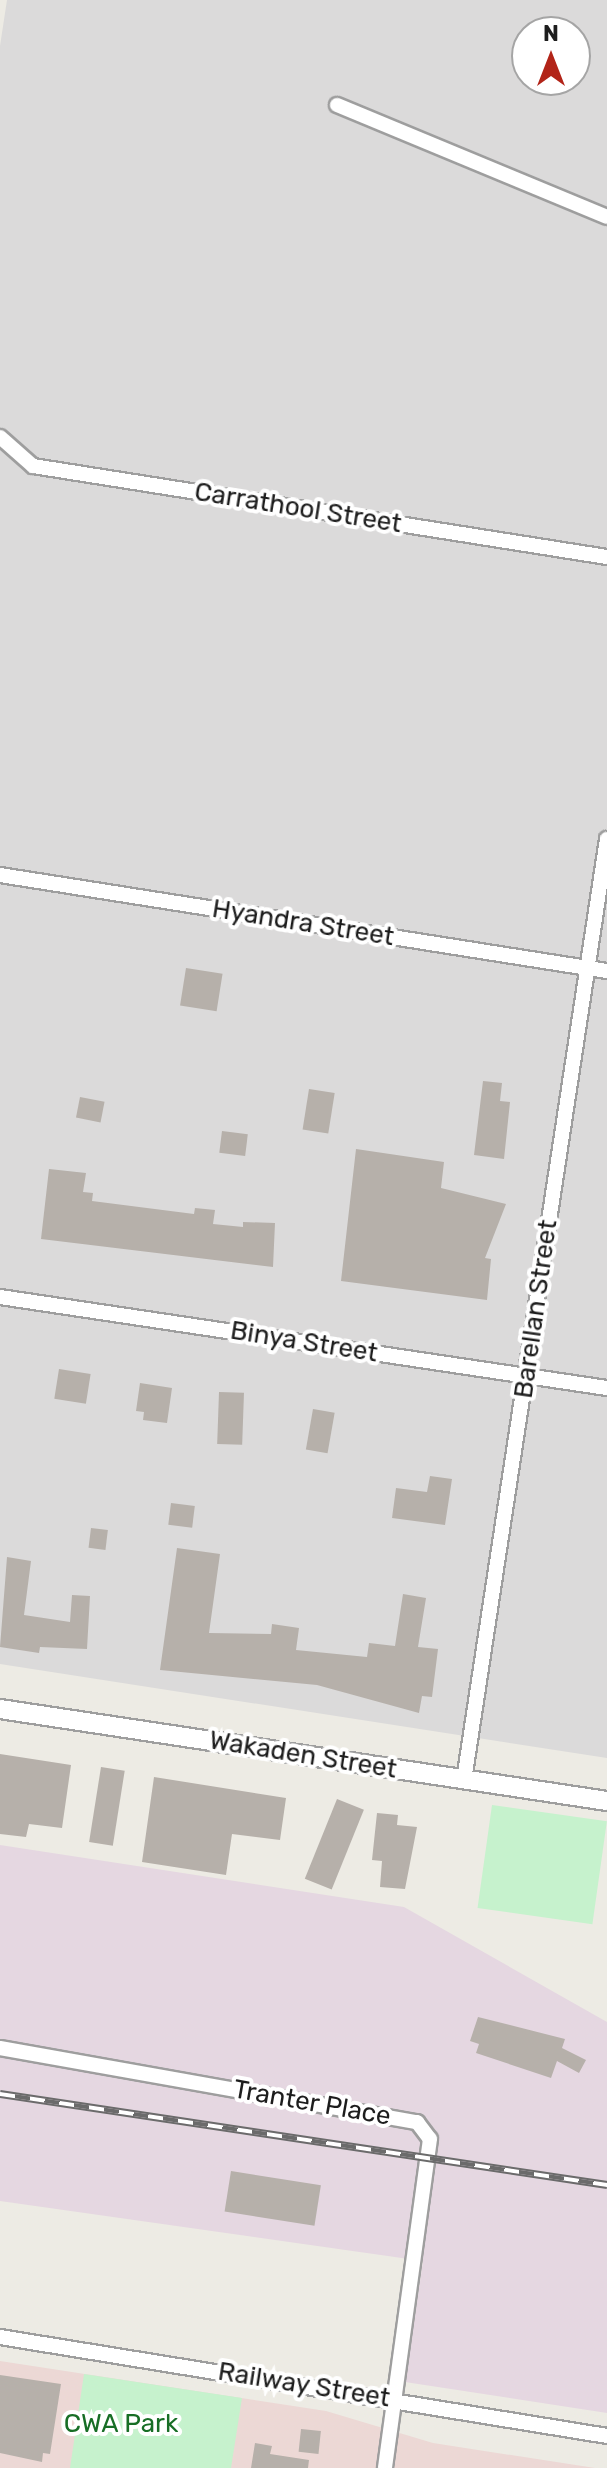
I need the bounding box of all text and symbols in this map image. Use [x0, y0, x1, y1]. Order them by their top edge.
north arrow [511, 16, 591, 96]
text: N [543, 20, 559, 47]
street label: Carrathool Street [192, 476, 404, 540]
street label: Hyandra Street [210, 893, 396, 953]
street label: Barellan Street [508, 1218, 564, 1400]
street label: Binya Street [228, 1315, 380, 1369]
street label: Wakaden Street [207, 1725, 399, 1785]
street label: Tranter Place [231, 2074, 393, 2132]
street label: Railway Street [215, 2356, 393, 2414]
park label: CWA Park [63, 2408, 179, 2440]

